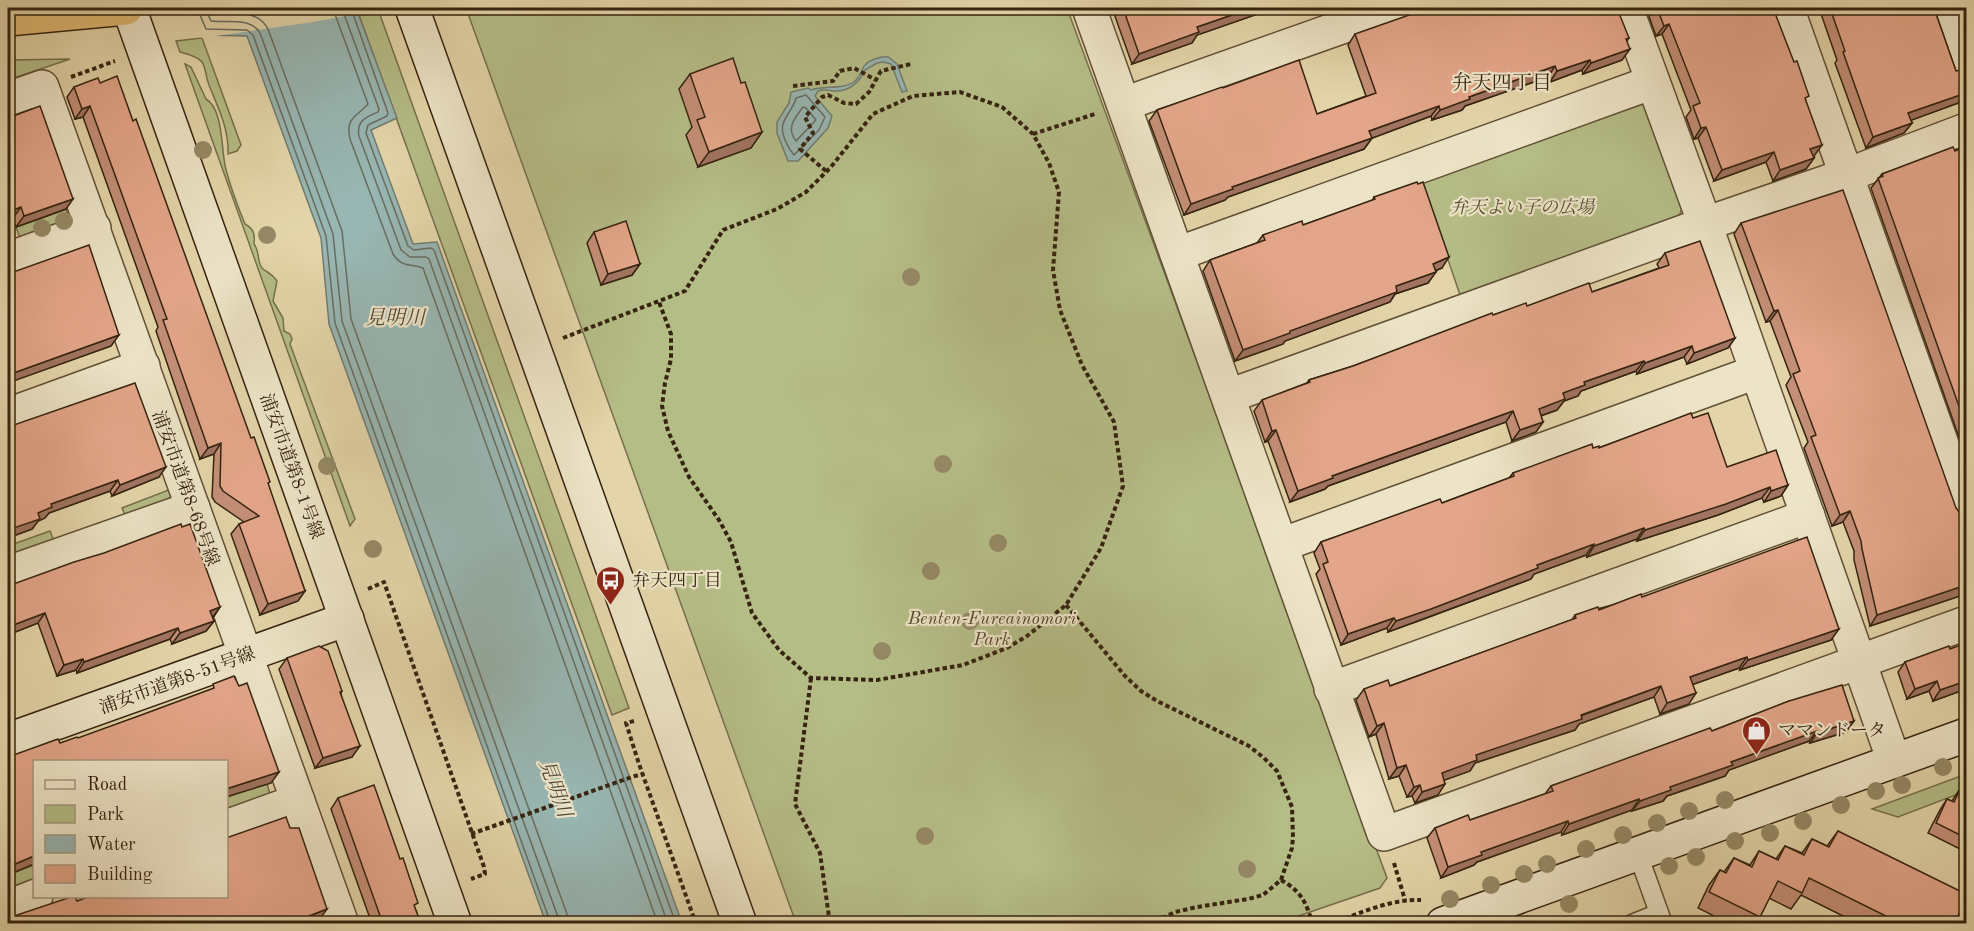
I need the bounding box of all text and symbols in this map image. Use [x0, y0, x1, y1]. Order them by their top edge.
district label: 弁天四丁目 [1452, 71, 1552, 94]
park label: 弁天よい子の広場 [1450, 197, 1596, 217]
water label: 見明川 [365, 307, 427, 329]
street label: 浦安市道第8-1号線 [256, 390, 328, 542]
street label: 浦安市道第8-68号線 [149, 408, 223, 568]
bus stop icon: 弁天四丁目 [595, 564, 627, 606]
place label: 弁天四丁目 [632, 571, 722, 590]
park label: Benten-Fureainomori Park [907, 610, 1076, 649]
street label: 浦安市道第8-51号線 [97, 643, 257, 717]
shop icon: ママンドータ [1741, 714, 1773, 756]
place label: ママンドータ [1778, 722, 1886, 740]
water label: 見明川 [534, 756, 576, 822]
legend [33, 760, 228, 898]
text: Road [87, 776, 127, 794]
text: Park [87, 806, 124, 824]
text: Water [87, 836, 136, 854]
text: Building [87, 866, 153, 884]

